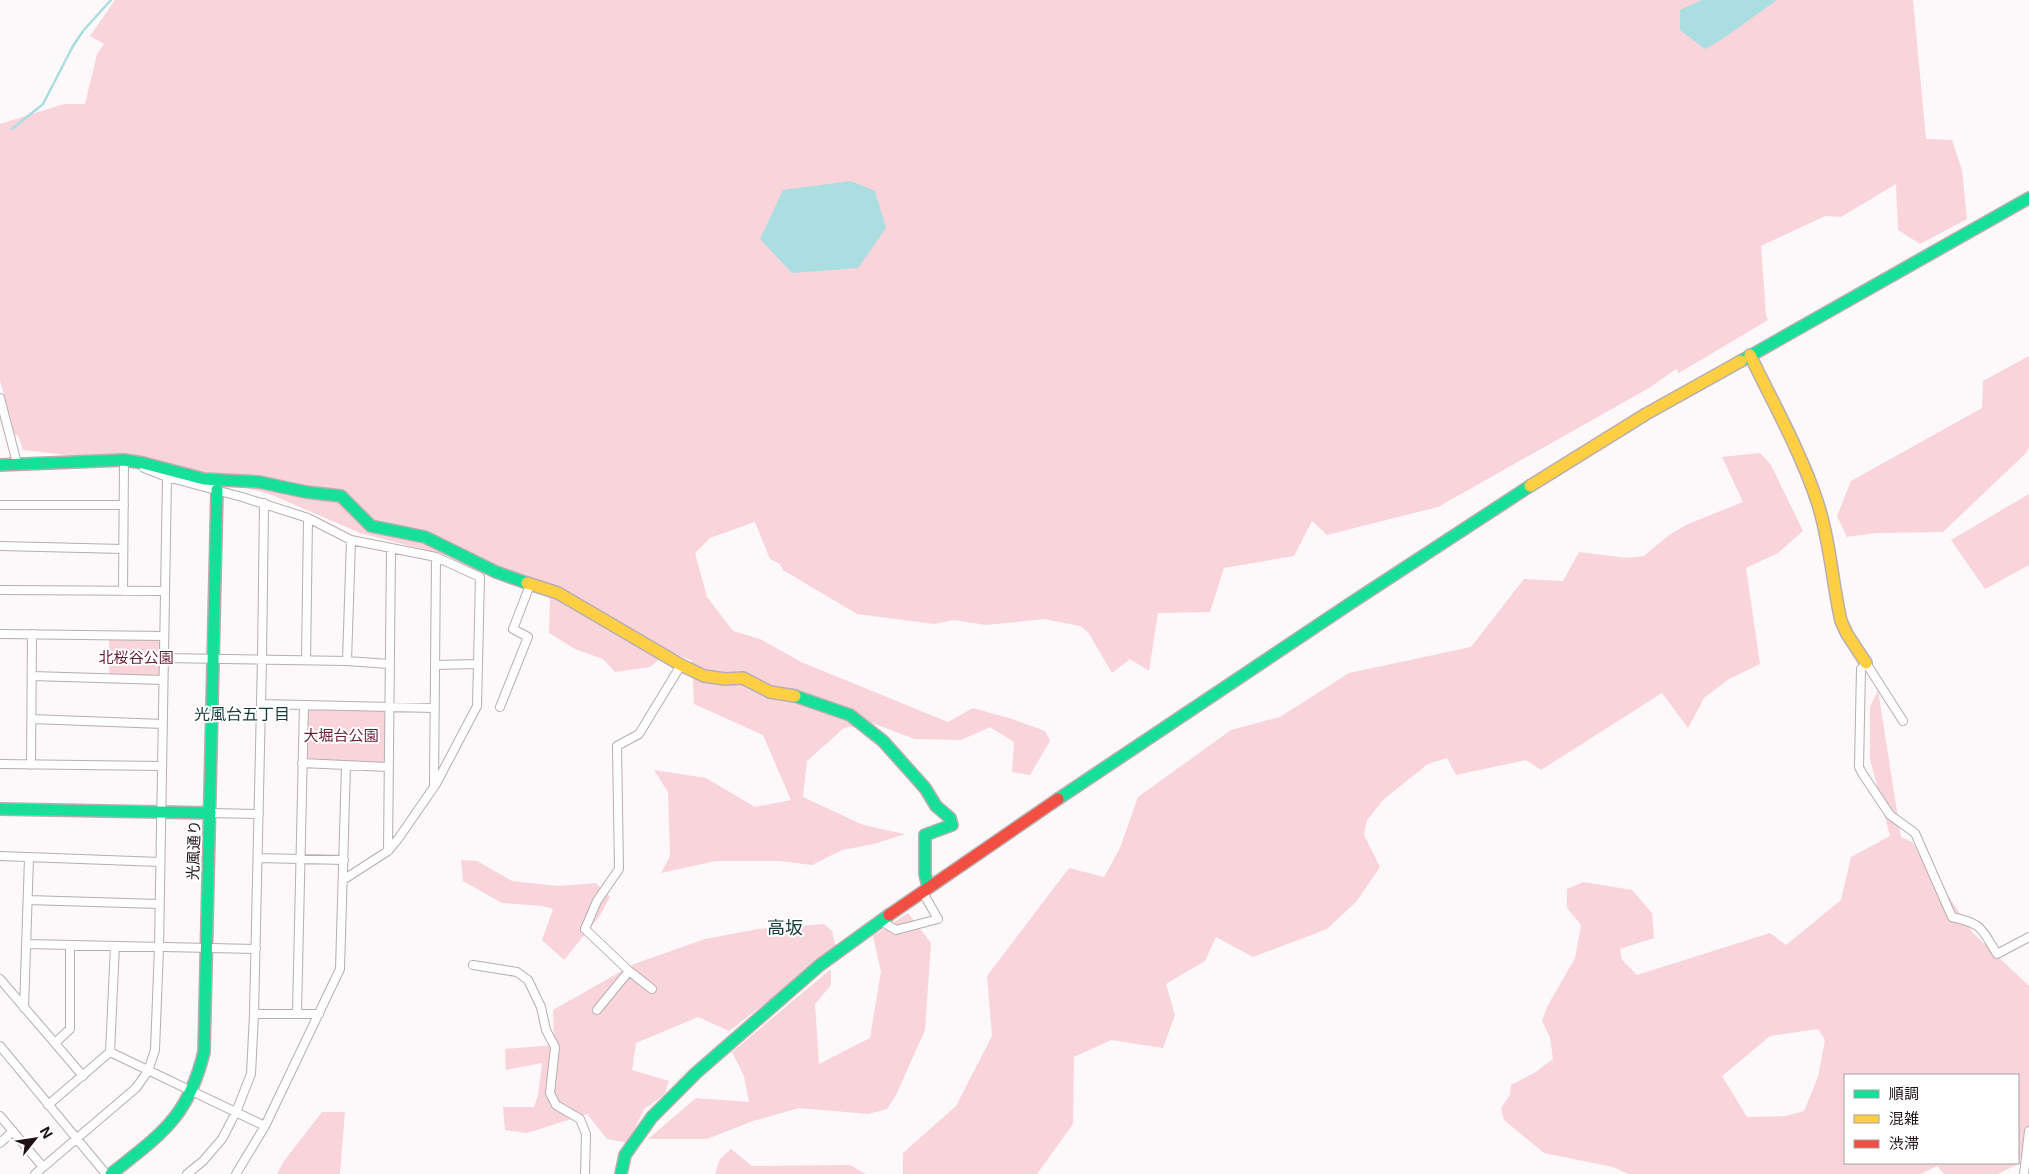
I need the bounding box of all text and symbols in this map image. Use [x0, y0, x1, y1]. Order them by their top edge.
park label: 北桜谷公園 [98, 648, 174, 667]
district label: 光風台五丁目 [194, 704, 290, 724]
park label: 大堀台公園 [303, 726, 379, 745]
street label: 光風通り [183, 820, 204, 880]
district label: 高坂 [767, 917, 803, 938]
legend [1844, 1074, 2019, 1164]
text: 順調 [1889, 1084, 1919, 1103]
text: 混雑 [1889, 1109, 1919, 1128]
north arrow [10, 1114, 60, 1164]
text: N [37, 1123, 57, 1141]
text: 渋滞 [1889, 1134, 1919, 1153]

